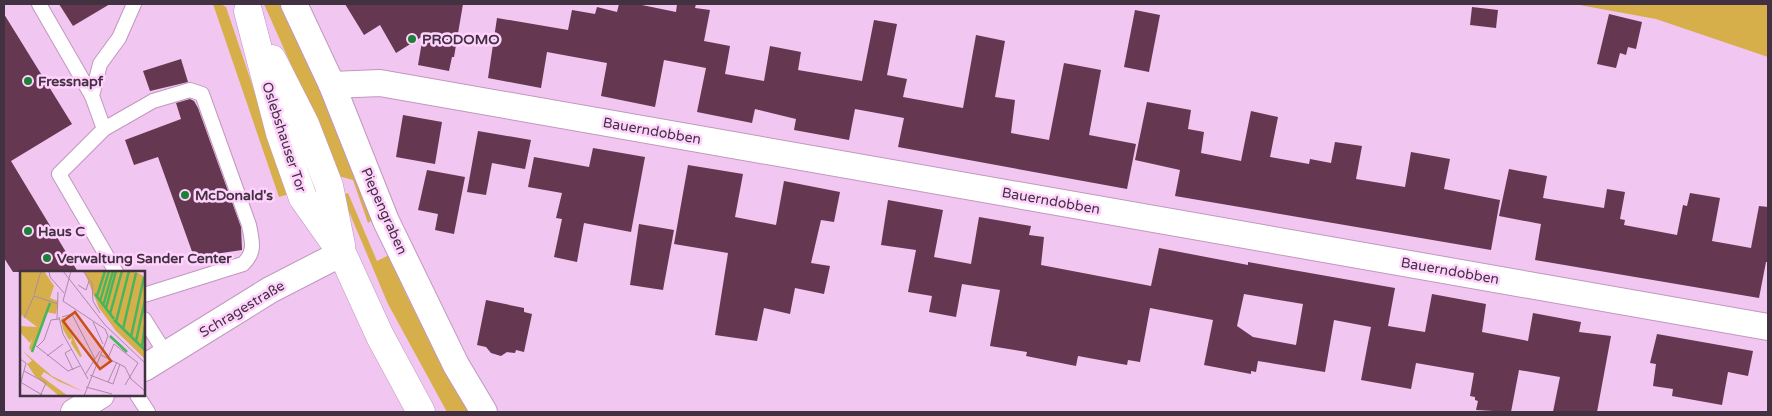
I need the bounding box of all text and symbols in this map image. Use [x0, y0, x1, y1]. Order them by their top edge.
place label: PRODOMO [422, 31, 500, 48]
marker: PRODOMO [406, 33, 418, 45]
place label: Fressnapf [38, 73, 104, 90]
marker: Fressnapf [22, 75, 34, 87]
street label: Oslebshauser Tor [258, 80, 310, 195]
street label: Bauerndobben [602, 114, 702, 148]
street label: Piepengraben [357, 165, 411, 257]
street label: Bauerndobben [1001, 184, 1101, 218]
place label: McDonald's [195, 187, 273, 204]
marker: McDonald's [179, 189, 191, 201]
place label: Haus C [38, 223, 85, 240]
marker: Haus C [22, 225, 34, 237]
place label: Verwaltung Sander Center [57, 250, 232, 267]
marker: Verwaltung Sander Center [41, 252, 53, 264]
street label: Bauerndobben [1400, 254, 1500, 288]
inset map [20, 271, 145, 396]
street label: Schragestraße [196, 277, 288, 341]

